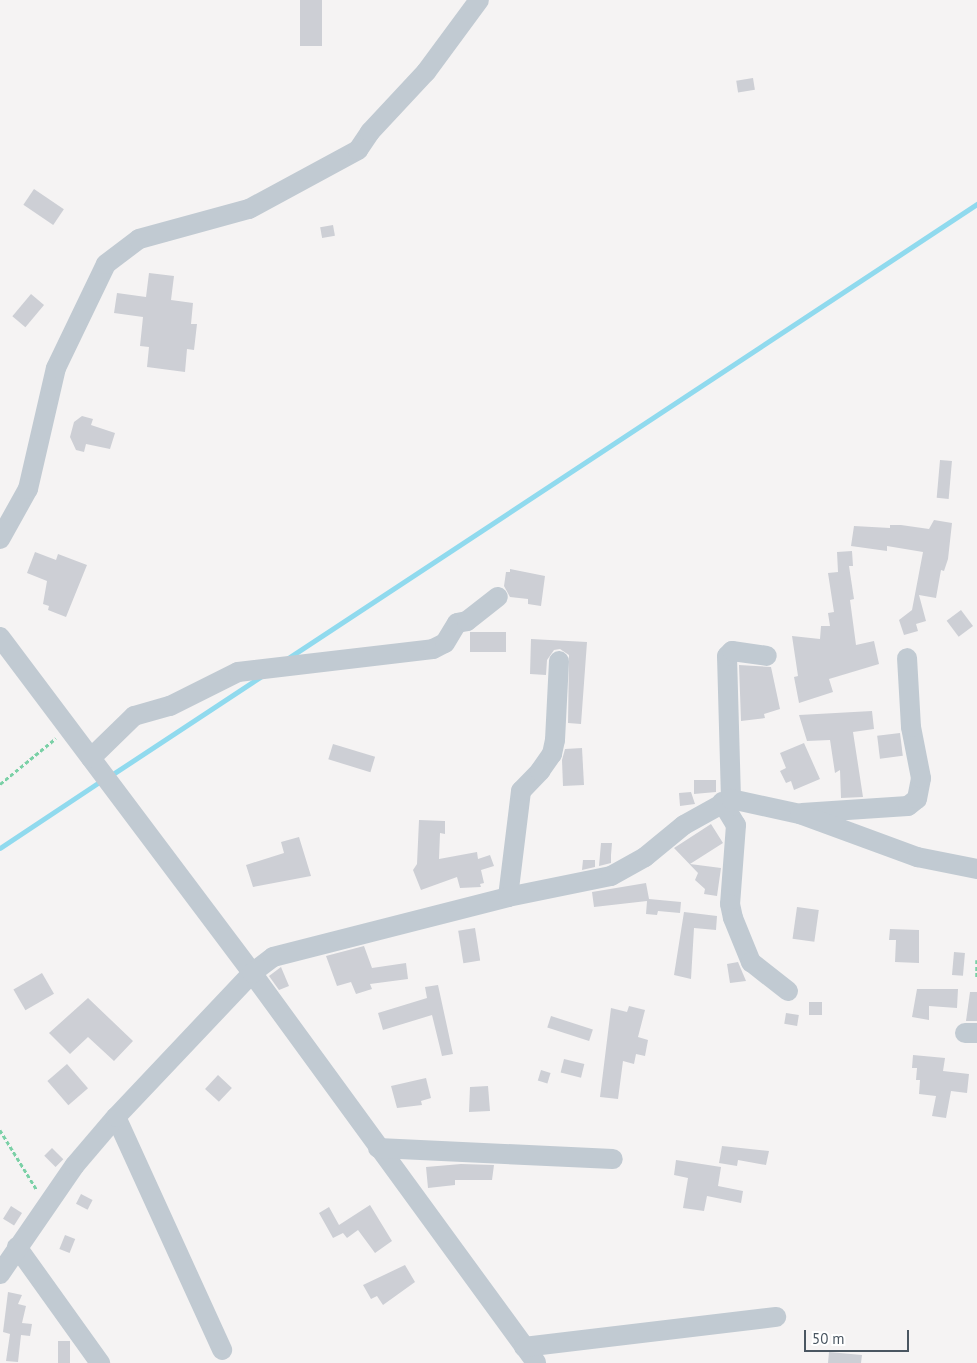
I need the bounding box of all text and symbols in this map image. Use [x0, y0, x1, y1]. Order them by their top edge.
scale bar [807, 1320, 912, 1352]
text: 50 m [812, 1329, 845, 1348]

